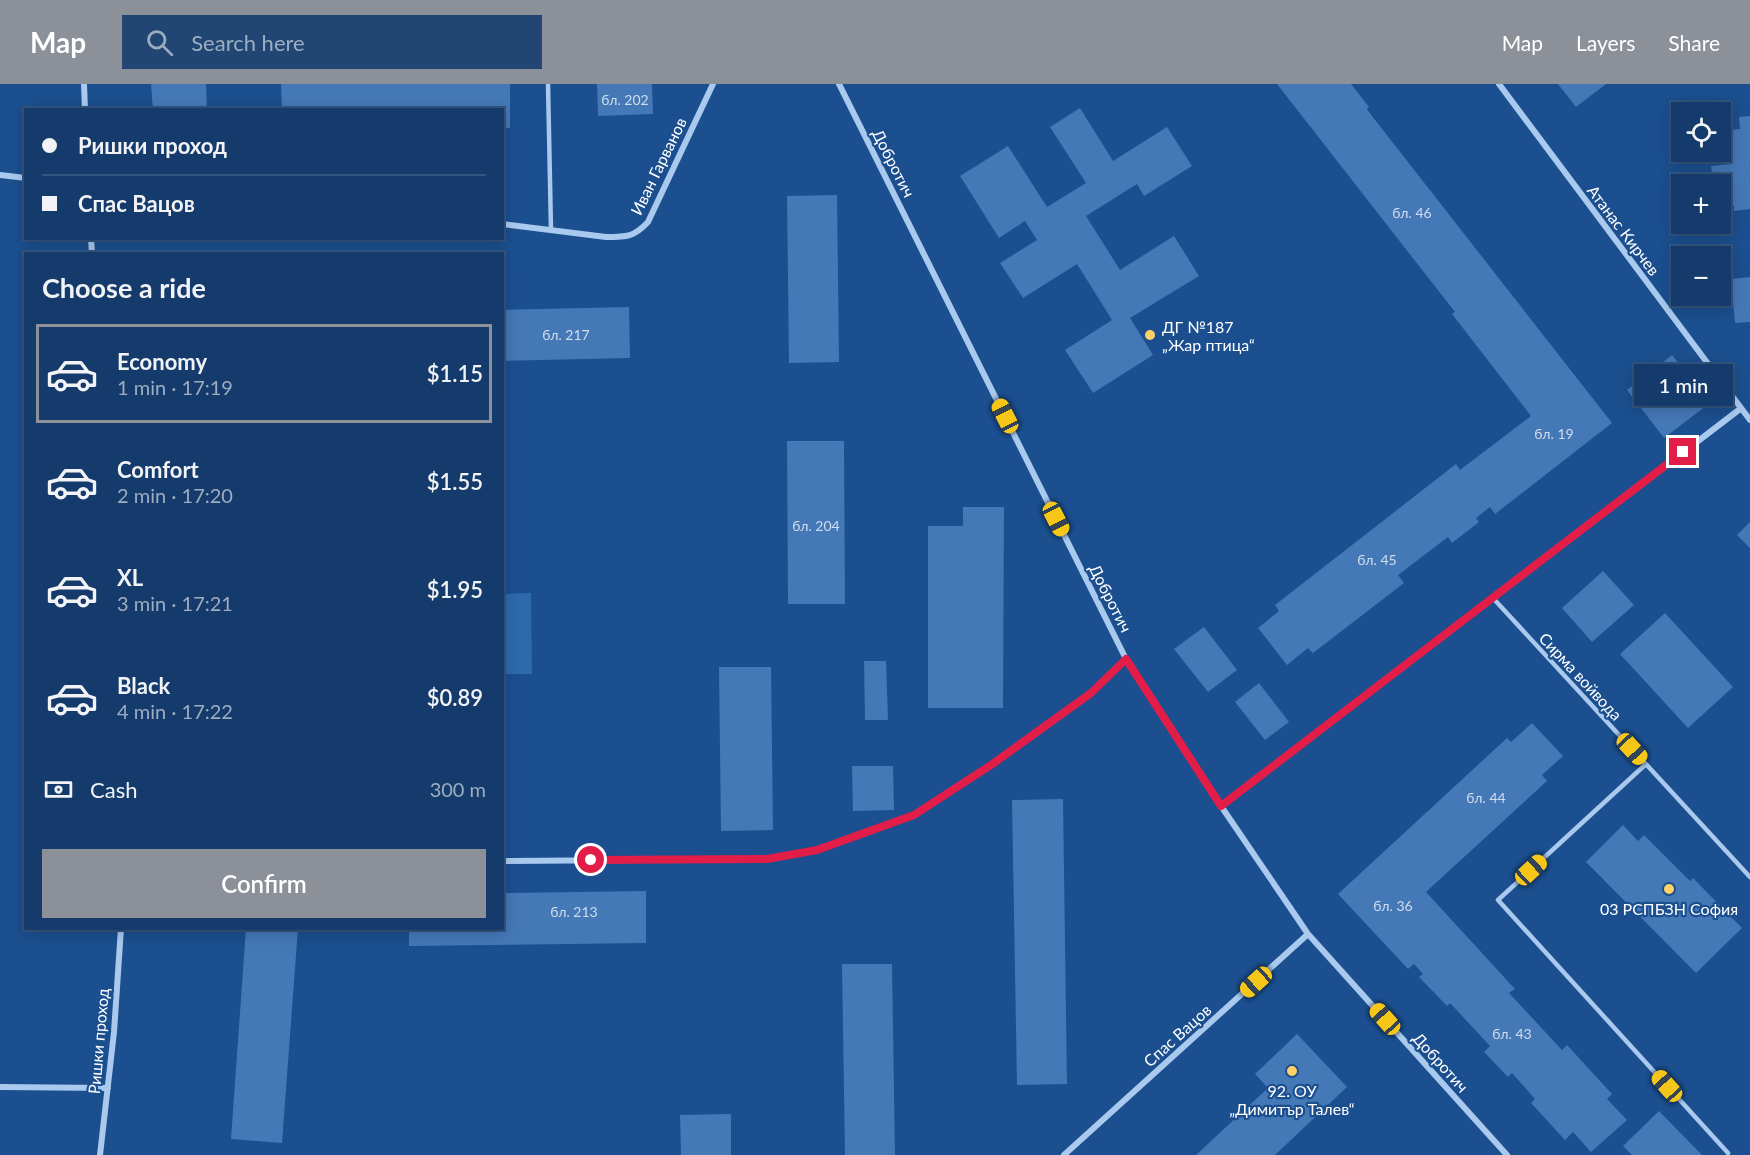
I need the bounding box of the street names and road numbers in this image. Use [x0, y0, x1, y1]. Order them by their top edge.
street label: Иван Гарванов [626, 114, 690, 218]
street label: Добротич [869, 126, 919, 200]
street label: Атанас Кирчев [1584, 181, 1664, 279]
street label: Добротич [1086, 561, 1136, 635]
street label: Сирма войвода [1536, 628, 1626, 724]
street label: Ришки проход [84, 987, 112, 1095]
street label: Спас Вацов [1139, 1000, 1215, 1070]
street label: Добротич [1409, 1028, 1473, 1096]

